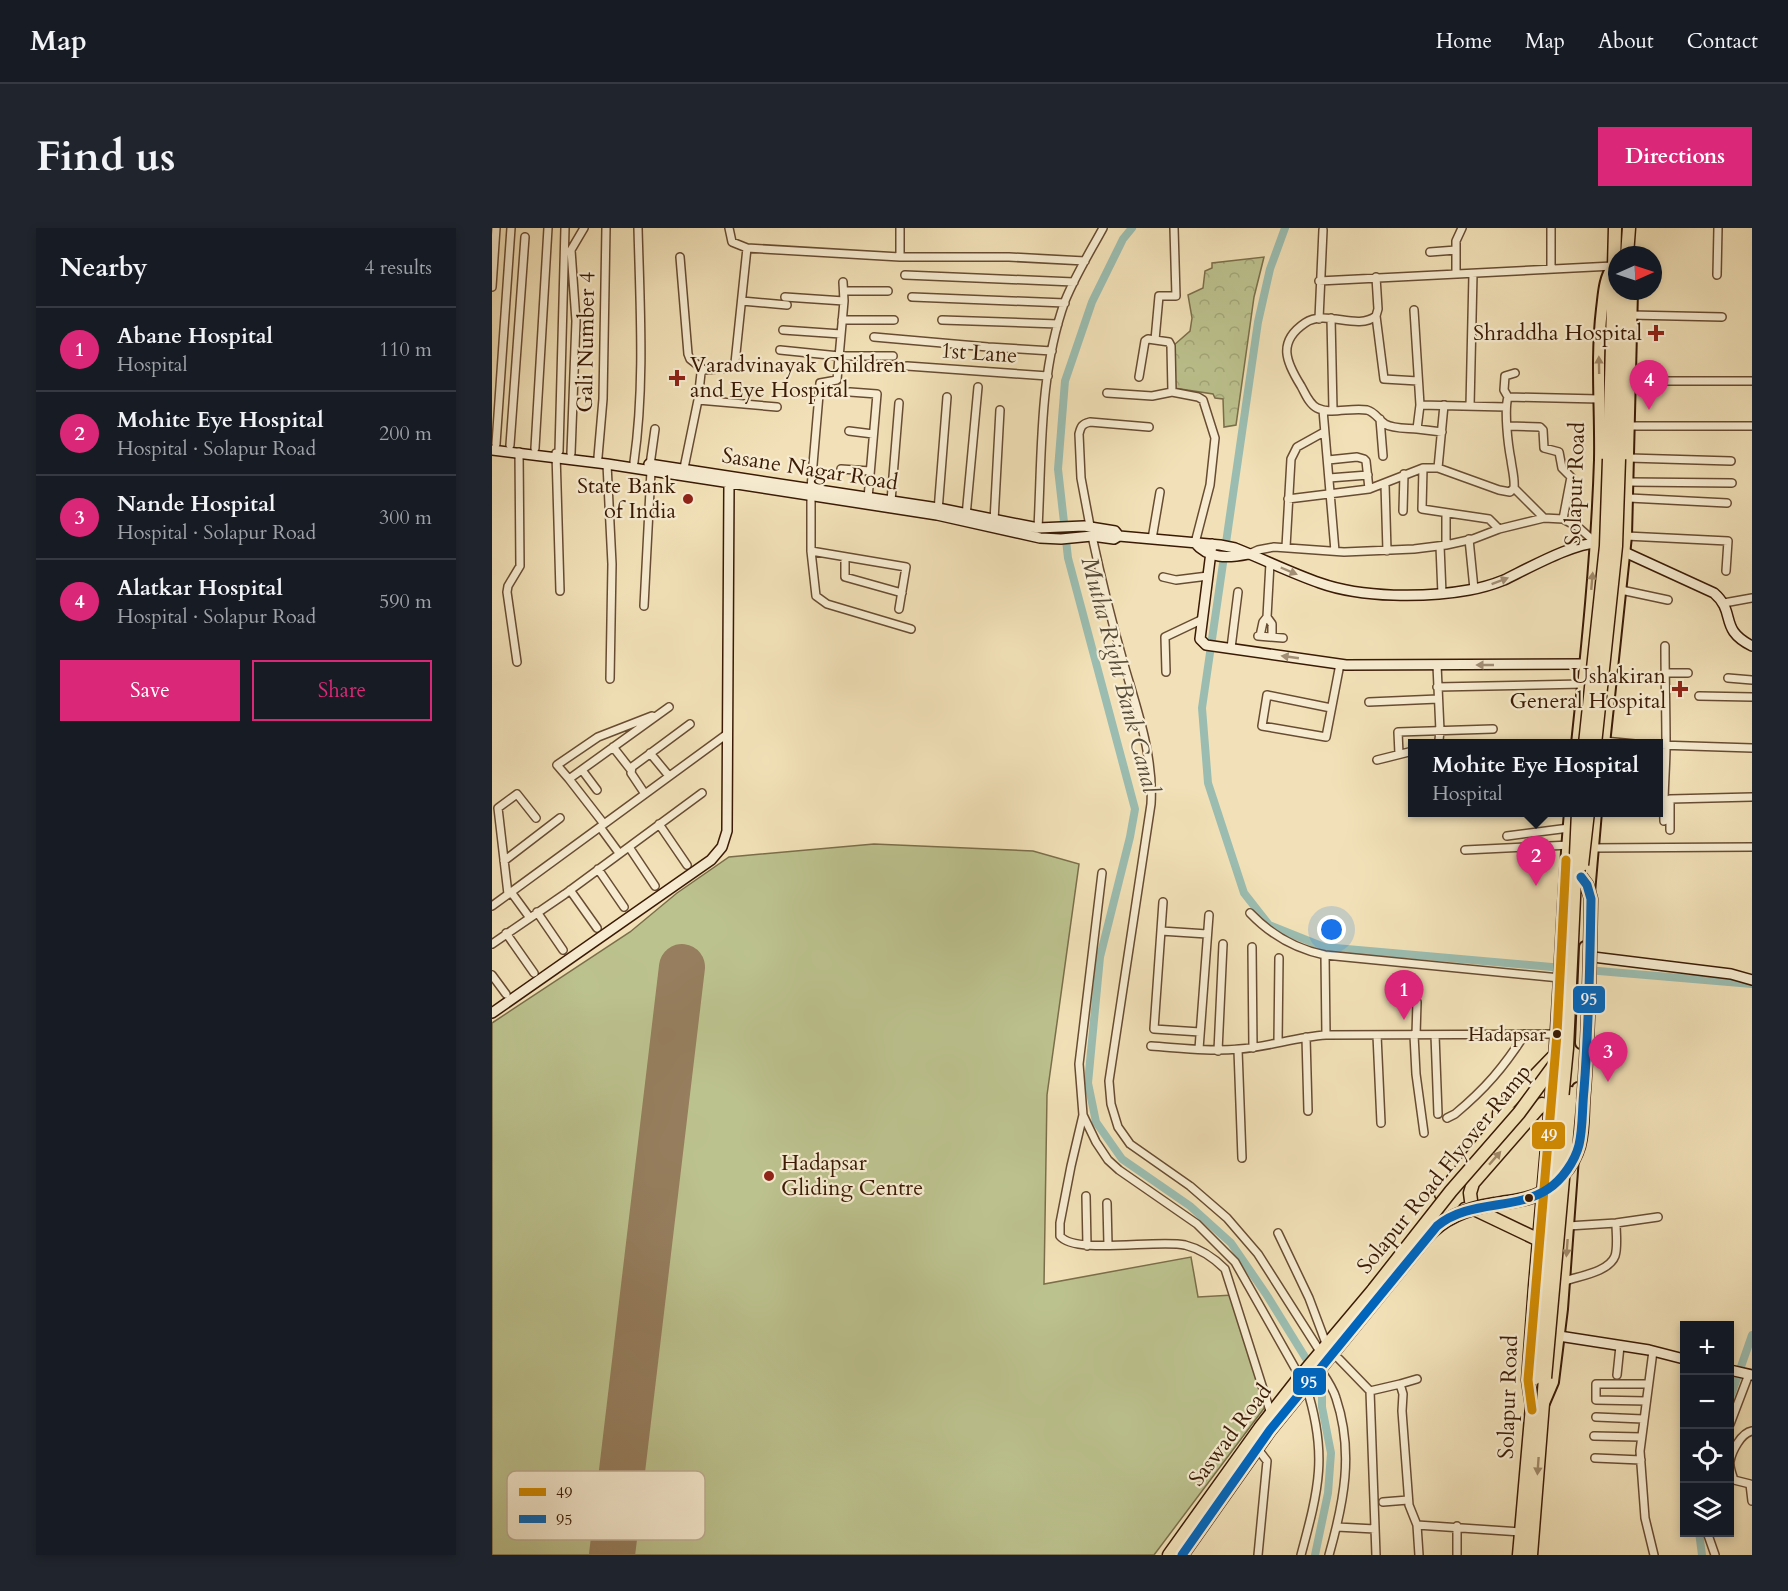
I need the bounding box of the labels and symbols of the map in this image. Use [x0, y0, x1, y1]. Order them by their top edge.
north arrow [1608, 246, 1662, 300]
street label: Gali Number 4 [570, 271, 602, 413]
place label: Shraddha Hospital [1473, 318, 1642, 348]
marker: Shraddha Hospital [1647, 324, 1665, 342]
street label: 1st Lane [940, 335, 1018, 371]
place label: Varadvinayak Children and Eye Hospital [690, 350, 906, 405]
one-way arrow [1594, 355, 1604, 374]
pin: 4 [1630, 360, 1668, 410]
marker: Varadvinayak Children and Eye Hospital [668, 369, 686, 387]
street label: Solapur Road [1558, 421, 1592, 547]
street label: Sasane Nagar Road [720, 440, 901, 498]
place label: State Bank of India [577, 471, 676, 526]
marker: State Bank of India [681, 492, 695, 506]
water label: Mutha Right Bank Canal [1073, 553, 1168, 798]
one-way arrow [1280, 567, 1298, 576]
one-way arrow [1587, 571, 1596, 590]
one-way arrow [1491, 576, 1509, 586]
one-way arrow [1281, 652, 1300, 661]
one-way arrow [1475, 660, 1494, 670]
place label: Ushakiran General Hospital [1509, 661, 1666, 716]
marker: Ushakiran General Hospital [1671, 680, 1689, 698]
pin: 2 [1516, 836, 1556, 886]
your location [1317, 915, 1346, 944]
pin: 1 [1384, 970, 1424, 1020]
line badge: 95 [1572, 985, 1606, 1014]
text: 95 [1581, 989, 1597, 1011]
place label: Hadapsar [1468, 1021, 1547, 1048]
marker: Hadapsar [1551, 1028, 1563, 1040]
pin: 3 [1588, 1032, 1628, 1082]
street label: Solapur Road Flyover Ramp [1350, 1058, 1538, 1280]
line badge: 49 [1531, 1121, 1566, 1150]
text: 49 [1541, 1125, 1557, 1147]
place label: Hadapsar Gliding Centre [781, 1148, 923, 1203]
one-way arrow [1488, 1151, 1501, 1166]
marker: Hadapsar Gliding Centre [762, 1169, 776, 1183]
unlabelled marker [1523, 1192, 1535, 1204]
one-way arrow [1562, 1239, 1572, 1258]
street label: Solapur Road [1491, 1334, 1525, 1460]
line badge: 95 [1292, 1367, 1327, 1396]
text: 95 [1301, 1372, 1317, 1394]
street label: Saswad Road [1182, 1377, 1279, 1492]
one-way arrow [1533, 1457, 1543, 1476]
legend [507, 1471, 705, 1540]
text: 49 [556, 1482, 572, 1504]
text: 95 [556, 1509, 572, 1531]

